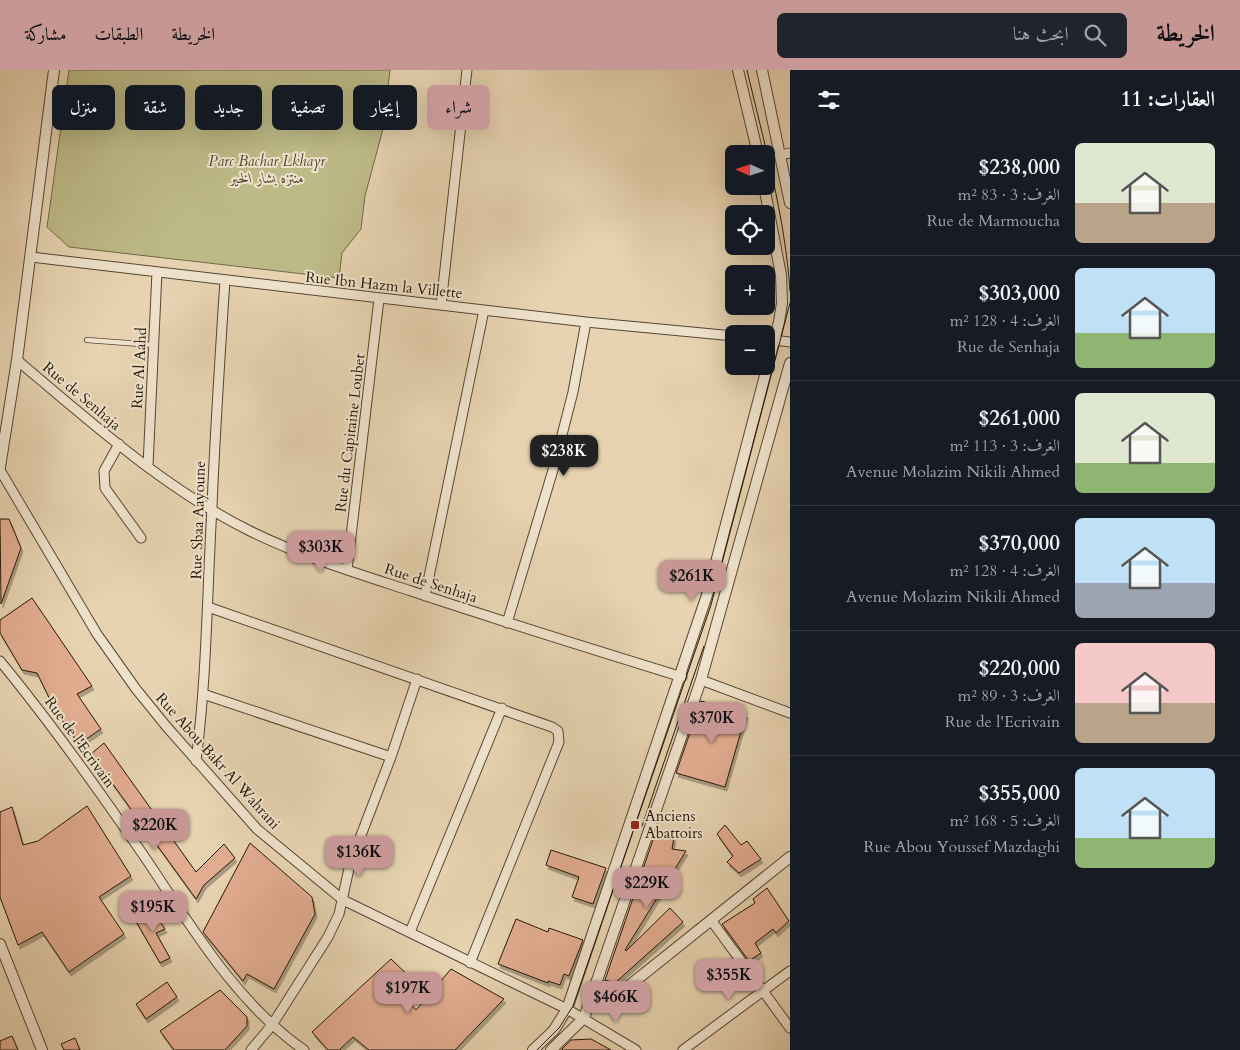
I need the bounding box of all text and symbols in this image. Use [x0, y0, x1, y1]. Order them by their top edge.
search box [777, 13, 1127, 58]
text: الخريطة [1157, 17, 1215, 50]
text: ابحث هنا [1013, 21, 1069, 47]
icon: search [1081, 21, 1109, 49]
text: مشاركة [25, 22, 66, 47]
text: الطبقات [94, 22, 143, 47]
text: الخريطة [171, 22, 215, 47]
chip: منزل [52, 85, 115, 130]
chip: شقة [125, 85, 185, 130]
chip: جديد [195, 85, 262, 130]
chip: تصفية [272, 85, 343, 130]
chip: إيجار [353, 85, 417, 130]
chip: شراء [427, 85, 490, 130]
text: العقارات: 11 [1121, 85, 1215, 114]
icon: filters [815, 86, 843, 114]
north arrow [725, 145, 775, 195]
map controls [725, 145, 775, 375]
park label: Parc Bachar Lkhayr منتزه بشار الخير [209, 151, 327, 188]
text: $238,000 [979, 153, 1060, 182]
icon: home [1115, 163, 1175, 223]
text: الغرف: 3 · 83 m² [958, 184, 1060, 206]
button: locate [725, 205, 775, 255]
text: Rue de Marmoucha [927, 210, 1060, 232]
button: + [725, 265, 775, 315]
street label: Rue Ibn Hazm la Villette [304, 267, 464, 303]
text: $303,000 [979, 279, 1060, 308]
icon: home [1115, 288, 1175, 348]
text: الغرف: 4 · 128 m² [950, 310, 1060, 332]
button: − [725, 325, 775, 375]
street label: Rue Al Aahd [127, 327, 151, 409]
text: Rue de Senhaja [957, 336, 1060, 358]
street label: Rue du Capitaine Loubet [330, 352, 370, 513]
street label: Rue de Senhaja [39, 357, 126, 435]
text: $261,000 [979, 404, 1060, 433]
icon: home [1115, 413, 1175, 473]
pin: $238K [529, 434, 599, 477]
text: الغرف: 3 · 113 m² [950, 435, 1060, 457]
text: $238K [541, 440, 587, 462]
street label: Rue Sbaa Aayoune [186, 460, 210, 580]
text: Avenue Molazim Nikili Ahmed [846, 461, 1060, 483]
text: $370,000 [979, 529, 1060, 558]
pin: $303K [286, 530, 356, 573]
text: $303K [298, 536, 344, 558]
icon: home [1115, 538, 1175, 598]
street label: Rue de Senhaja [382, 559, 481, 608]
pin: $261K [657, 560, 727, 602]
text: الغرف: 4 · 128 m² [950, 560, 1060, 582]
text: $261K [669, 565, 715, 587]
text: Avenue Molazim Nikili Ahmed [846, 586, 1060, 608]
text: $220,000 [979, 654, 1060, 683]
icon: home [1115, 663, 1175, 723]
text: الغرف: 3 · 89 m² [958, 685, 1060, 707]
street label: Rue Abou Bakr Al Wahrani [151, 688, 285, 834]
street label: Rue de l'Ecrivain [40, 692, 120, 792]
pin: $370K [677, 702, 747, 744]
text: $370K [689, 707, 735, 729]
text: Rue de l'Ecrivain [945, 711, 1060, 733]
text: $355,000 [979, 779, 1060, 808]
icon: home [1115, 788, 1175, 848]
place label: Anciens Abattoirs [645, 806, 703, 843]
pin: $220K [120, 808, 190, 851]
text: الغرف: 5 · 168 m² [950, 810, 1060, 832]
text: $220K [132, 814, 178, 836]
marker: Anciens Abattoirs [629, 819, 641, 831]
pin: $136K [324, 836, 394, 878]
text: Rue Abou Youssef Mazdaghi [864, 836, 1060, 858]
text: $136K [336, 841, 382, 863]
pin: $229K [612, 866, 682, 909]
text: $229K [624, 872, 670, 894]
pin: $195K [118, 890, 188, 933]
text: $195K [130, 896, 176, 918]
pin: $355K [694, 958, 764, 1001]
text: $355K [706, 964, 752, 986]
pin: $197K [373, 972, 443, 1014]
text: $197K [385, 977, 431, 999]
pin: $466K [581, 980, 651, 1023]
text: $466K [593, 986, 639, 1008]

